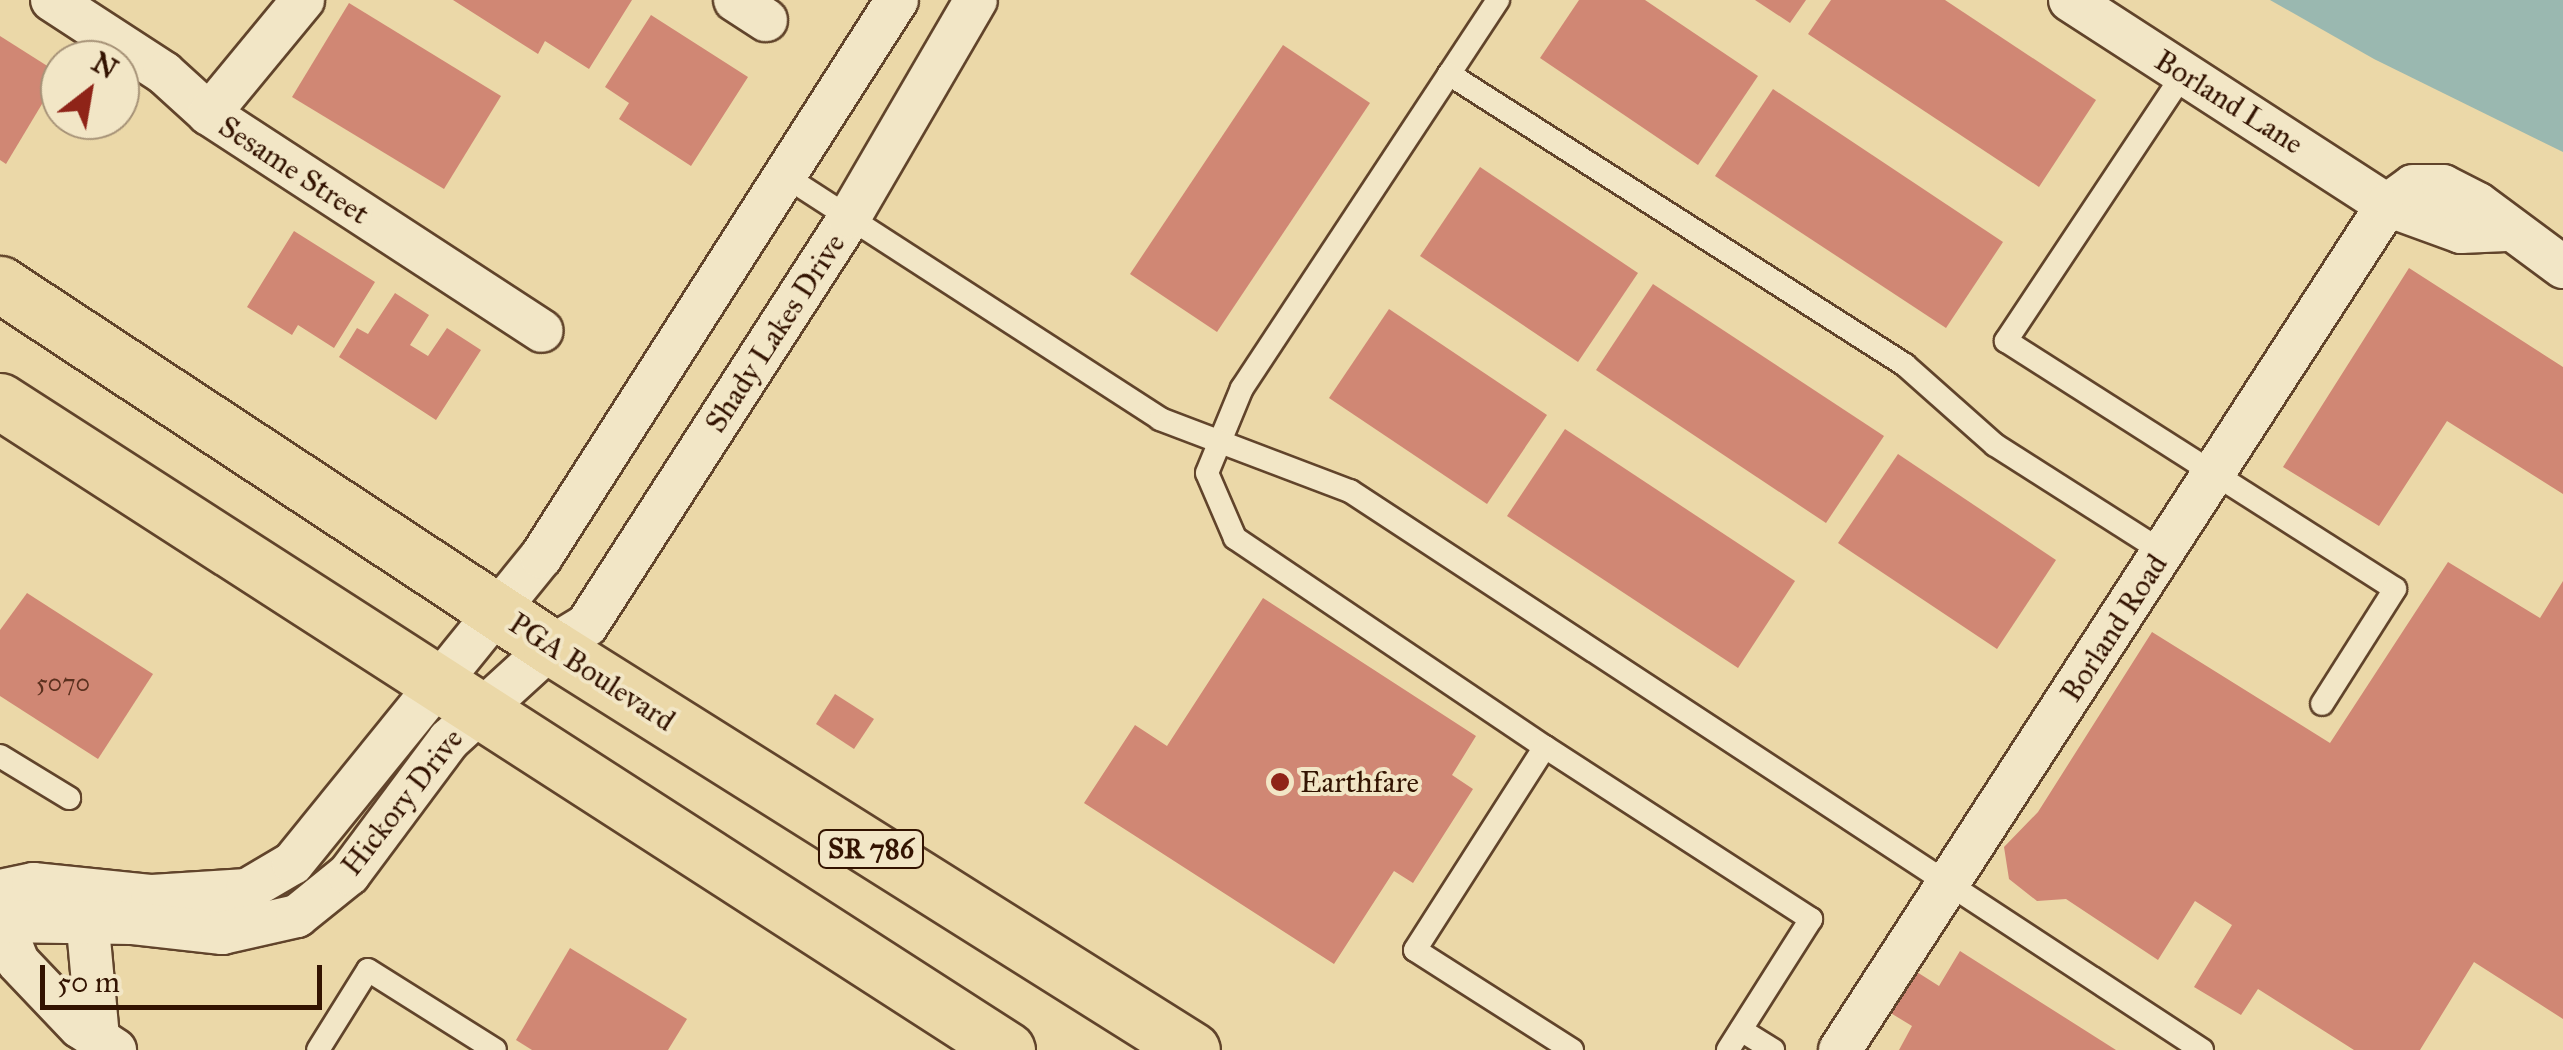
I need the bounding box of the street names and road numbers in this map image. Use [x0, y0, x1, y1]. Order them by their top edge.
street label: Borland Lane [2148, 42, 2310, 162]
street label: Sesame Street [212, 108, 376, 232]
street label: Shady Lakes Drive [697, 227, 853, 439]
street label: Borland Road [2053, 547, 2175, 709]
street label: PGA Boulevard [502, 605, 682, 739]
street label: Hickory Drive [333, 721, 471, 883]
road number: SR 786 [816, 826, 926, 872]

